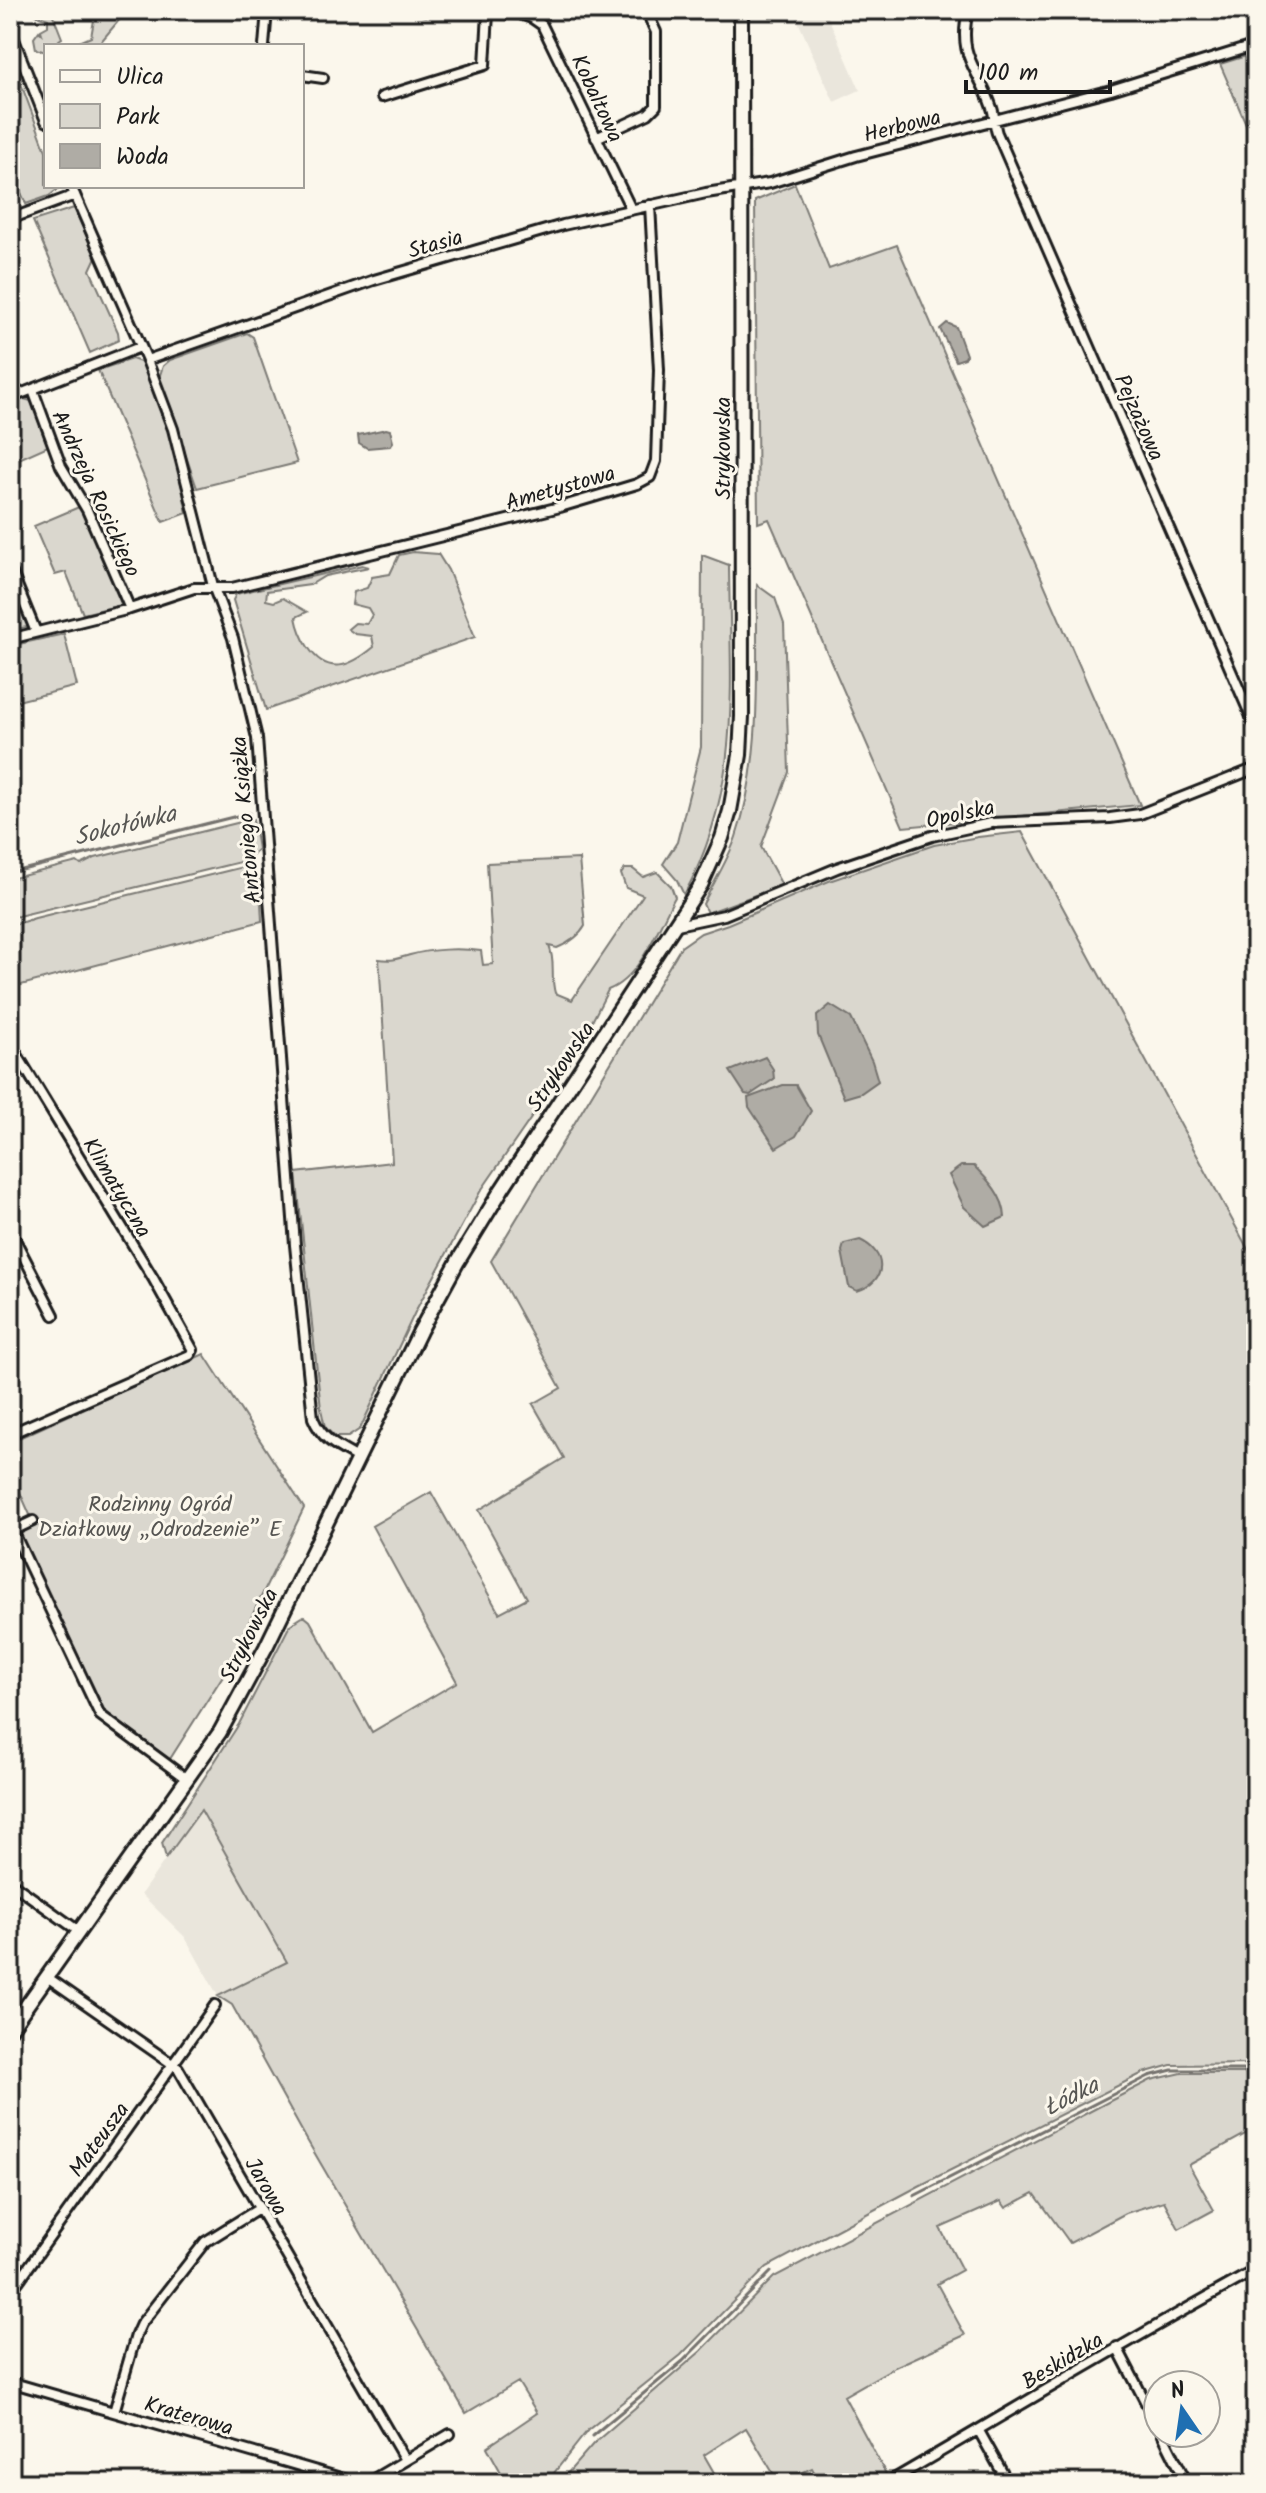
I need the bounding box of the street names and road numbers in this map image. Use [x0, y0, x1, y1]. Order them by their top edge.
street label: Kobaltowa [560, 49, 631, 149]
street label: Herbowa [860, 101, 945, 154]
street label: Stasia [404, 221, 467, 270]
street label: Pejzażowa [1103, 369, 1172, 467]
street label: Strykowska [707, 397, 742, 499]
street label: Andrzeja Rosickiego [41, 405, 149, 583]
street label: Ametystowa [502, 457, 620, 522]
street label: Antoniego Książka [223, 735, 272, 905]
street label: Opolska [923, 791, 998, 840]
street label: Strykowska [519, 1015, 605, 1120]
street label: Klimatyczna [72, 1131, 160, 1245]
street label: Strykowska [211, 1582, 289, 1690]
street label: Mateusza [61, 2095, 139, 2186]
street label: Jarowa [234, 2151, 296, 2223]
street label: Beskidzka [1016, 2324, 1111, 2400]
street label: Kraterowa [140, 2388, 237, 2447]

